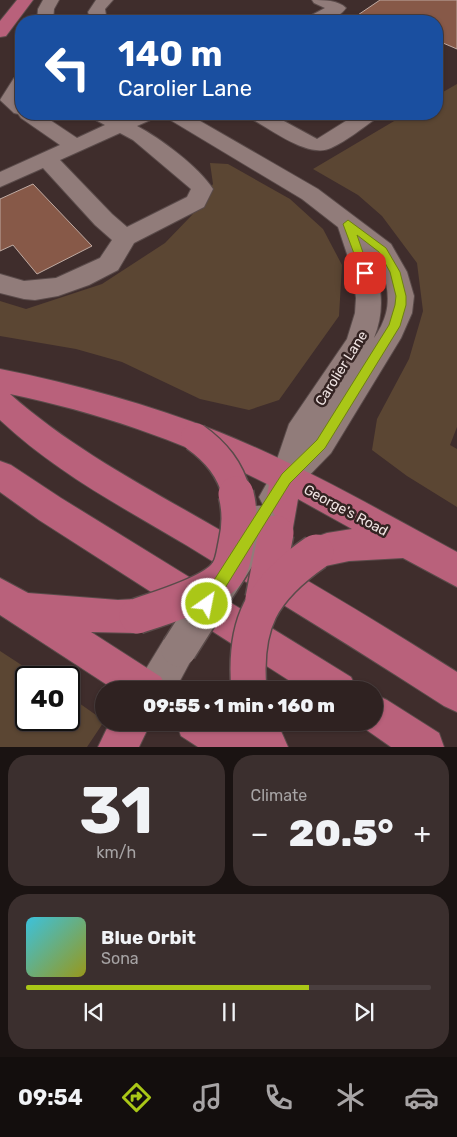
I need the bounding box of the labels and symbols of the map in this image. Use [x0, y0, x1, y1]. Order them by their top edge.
pin [344, 252, 386, 294]
street label: Carolier Lane [312, 327, 371, 409]
street label: George's Road [301, 481, 391, 540]
position arrow [180, 577, 232, 629]
speed limit sign: 40 [15, 666, 80, 731]

